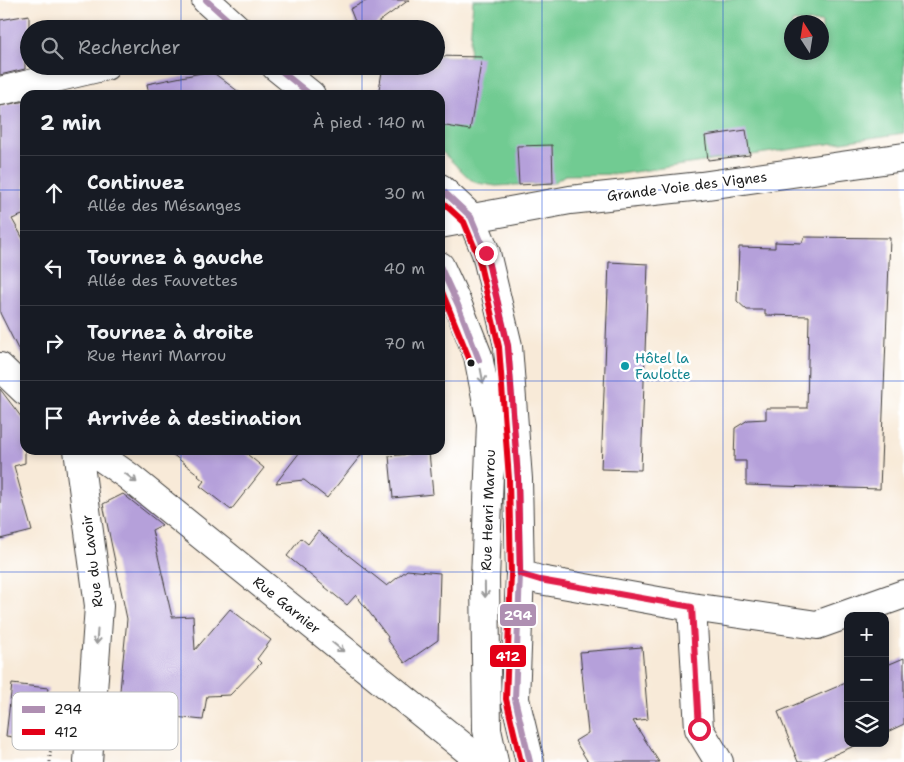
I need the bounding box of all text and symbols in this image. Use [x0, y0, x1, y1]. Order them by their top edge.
north arrow [784, 15, 829, 60]
search box [20, 20, 445, 75]
icon: search [38, 34, 66, 62]
text: Rechercher [78, 35, 181, 60]
text: 2 min [40, 109, 101, 137]
text: À pied · 140 m [313, 112, 425, 133]
street label: Grande Voie des Vignes [606, 167, 768, 205]
text: Continuez [87, 170, 185, 195]
icon: ahead [40, 179, 68, 207]
text: 30 m [384, 183, 425, 204]
text: Allée des Mésanges [87, 195, 242, 216]
route end [475, 242, 498, 265]
text: Tournez à gauche [87, 245, 264, 270]
icon: left [40, 254, 68, 282]
text: 40 m [383, 258, 425, 279]
text: Allée des Fauvettes [87, 270, 238, 291]
text: Tournez à droite [87, 320, 254, 345]
icon: right [40, 329, 68, 357]
text: 70 m [384, 333, 425, 354]
text: Rue Henri Marrou [87, 345, 226, 366]
place label: Hôtel la Faulotte [635, 349, 691, 383]
unlabelled marker [466, 358, 476, 368]
marker: Hôtel la Faulotte [619, 360, 631, 372]
one-way arrow [478, 368, 487, 384]
icon: arrive [40, 404, 68, 432]
text: Arrivée à destination [87, 406, 301, 431]
street label: Rue Henri Marrou [477, 449, 499, 571]
one-way arrow [124, 473, 137, 484]
street label: Rue du Lavoir [77, 513, 107, 608]
street label: Rue Garnier [250, 572, 325, 638]
one-way arrow [480, 582, 490, 598]
line badge: 294 [499, 603, 537, 627]
text: 294 [504, 606, 533, 624]
map controls [844, 612, 889, 747]
button: + [844, 612, 889, 657]
one-way arrow [92, 629, 101, 645]
one-way arrow [332, 641, 345, 652]
line badge: 412 [489, 644, 527, 668]
text: 412 [496, 647, 521, 665]
button: − [844, 657, 889, 702]
legend [12, 692, 178, 750]
text: 294 [54, 700, 82, 718]
button: layers [844, 702, 889, 747]
route start [688, 718, 711, 741]
text: 412 [54, 723, 78, 741]

